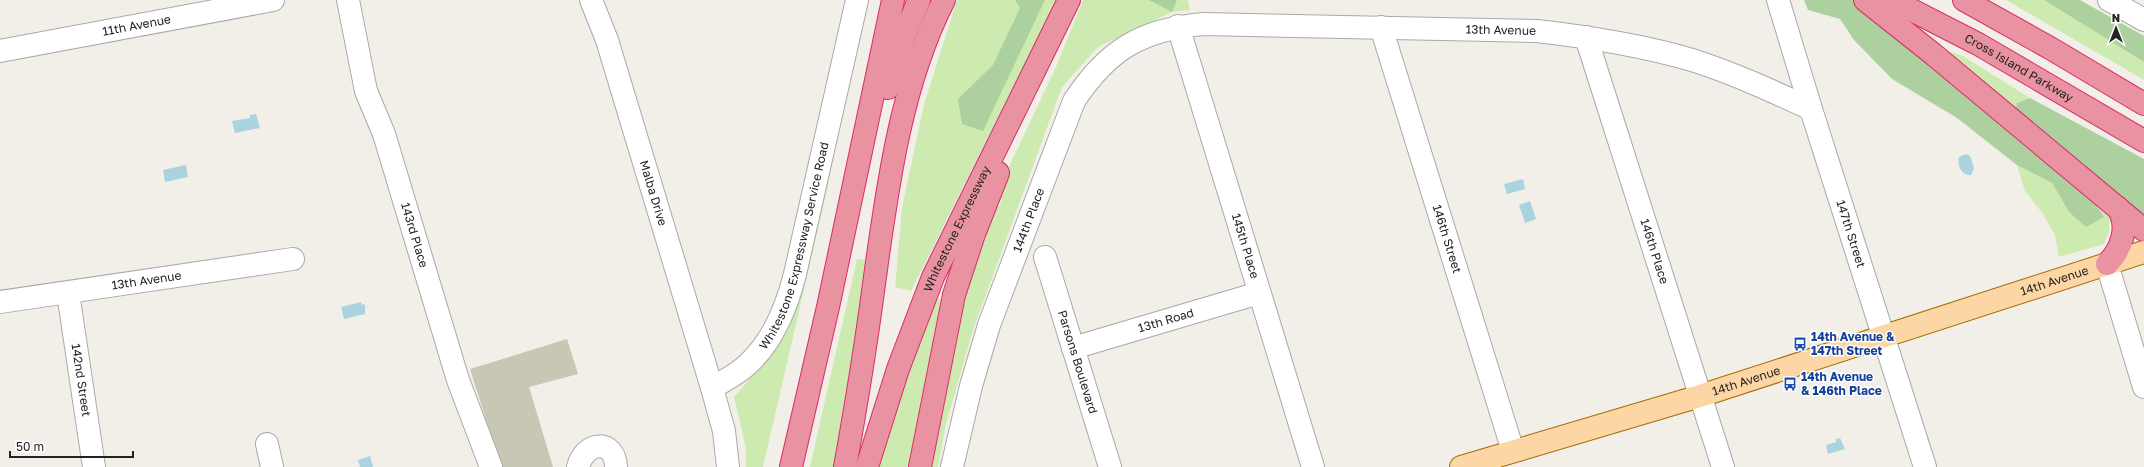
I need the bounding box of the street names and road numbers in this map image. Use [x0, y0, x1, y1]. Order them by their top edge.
street label: 11th Avenue [101, 11, 172, 39]
street label: 13th Avenue [1465, 21, 1536, 38]
street label: Cross Island Parkway [1962, 30, 2076, 105]
street label: Whitestone Expressway Service Road [756, 141, 832, 352]
street label: Malba Drive [637, 158, 671, 228]
street label: Whitestone Expressway [920, 163, 994, 294]
street label: 144th Place [1009, 186, 1047, 254]
street label: 147th Street [1833, 198, 1869, 270]
street label: 143rd Place [398, 201, 432, 269]
street label: 146th Street [1430, 203, 1465, 275]
street label: 145th Place [1229, 211, 1263, 280]
street label: 146th Place [1637, 217, 1672, 286]
street label: 14th Avenue [2018, 262, 2090, 299]
street label: 13th Avenue [110, 267, 182, 293]
street label: 13th Road [1136, 305, 1196, 335]
street label: Parsons Boulevard [1055, 308, 1101, 416]
street label: 142nd Street [69, 343, 94, 418]
street label: 14th Avenue [1710, 362, 1782, 399]

